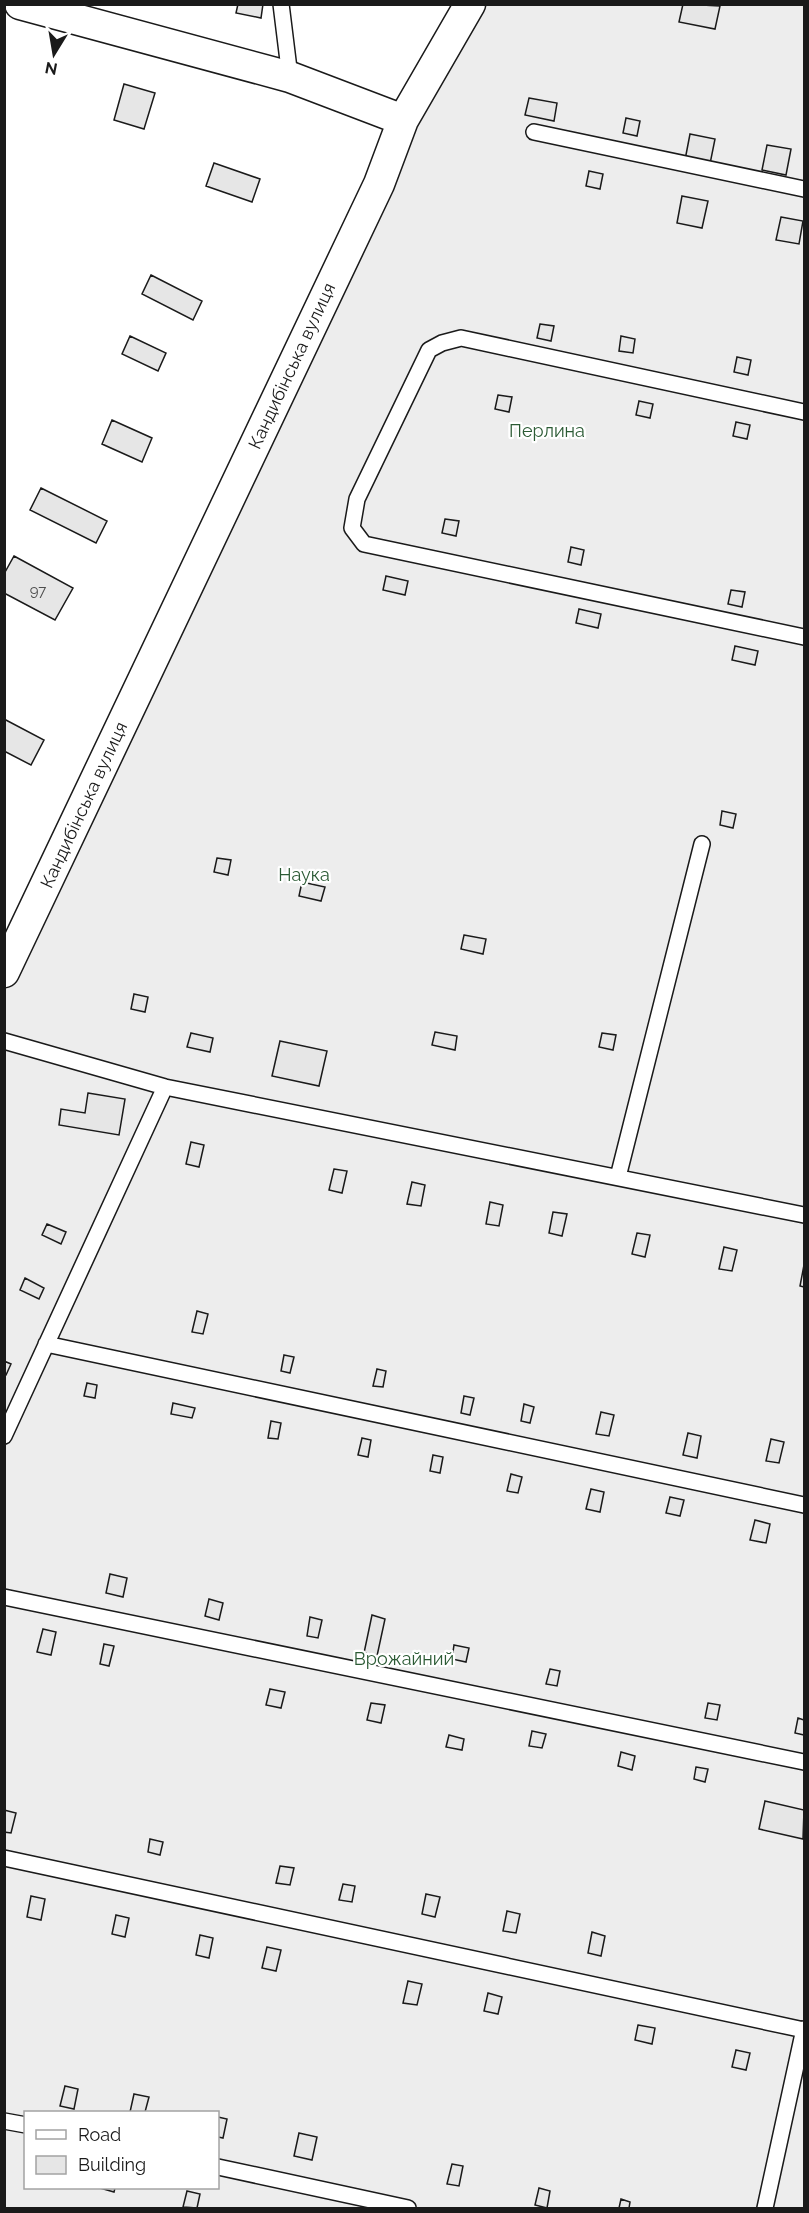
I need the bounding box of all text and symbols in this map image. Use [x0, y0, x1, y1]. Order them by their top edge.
north arrow [24, 24, 84, 84]
text: N [43, 58, 59, 79]
street label: Кандибінська вулиця [244, 279, 339, 452]
park label: Перлина [509, 420, 585, 441]
house number: 97 [30, 582, 46, 600]
street label: Кандибінська вулиця [36, 718, 131, 891]
park label: Наука [278, 864, 330, 885]
park label: Врожайний [354, 1648, 454, 1669]
legend [24, 2111, 219, 2189]
text: Road [78, 2124, 121, 2145]
text: Building [78, 2154, 146, 2175]

